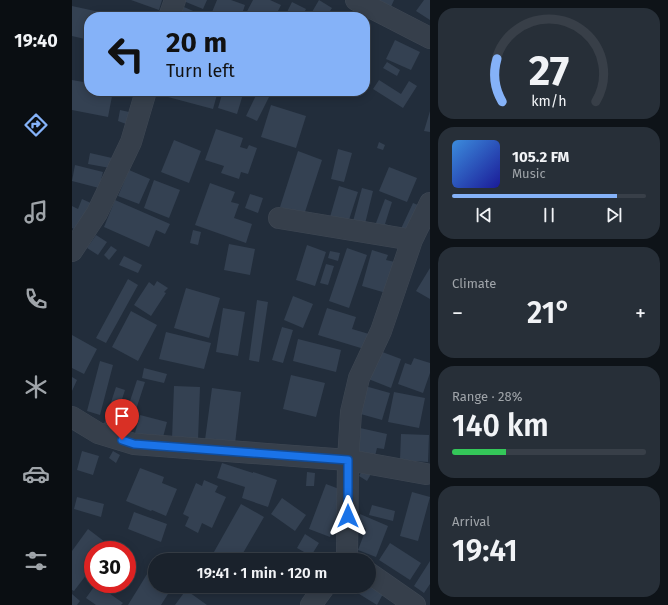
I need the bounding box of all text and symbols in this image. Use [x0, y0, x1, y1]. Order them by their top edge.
text: 20 m [166, 26, 227, 59]
icon: left [100, 28, 152, 80]
text: 19:40 [14, 30, 58, 52]
text: 27 [529, 46, 569, 96]
text: Turn left [166, 60, 235, 82]
text: km/h [531, 92, 567, 109]
icon: directions [22, 111, 50, 139]
text: 105.2 FM [512, 148, 569, 166]
text: Music [512, 166, 546, 181]
icon: music [22, 198, 50, 226]
icon: previous [473, 204, 495, 226]
icon: pause [538, 204, 560, 226]
icon: next [603, 204, 625, 226]
text: Climate [452, 276, 496, 291]
icon: phone [22, 285, 50, 313]
text: 21° [527, 295, 571, 331]
text: − [452, 300, 463, 327]
text: + [635, 300, 646, 327]
icon: climate [22, 373, 50, 401]
text: Range · 28% [452, 389, 522, 404]
pin [105, 399, 139, 440]
icon: arrive [111, 405, 133, 427]
text: 140 km [452, 408, 549, 444]
icon: car [22, 460, 50, 488]
position arrow [327, 495, 369, 537]
text: Arrival [452, 514, 490, 529]
text: 19:41 [452, 533, 518, 569]
speed limit sign: 30 [84, 541, 136, 593]
icon: filters [22, 547, 50, 575]
text: 19:41 · 1 min · 120 m [197, 564, 327, 582]

